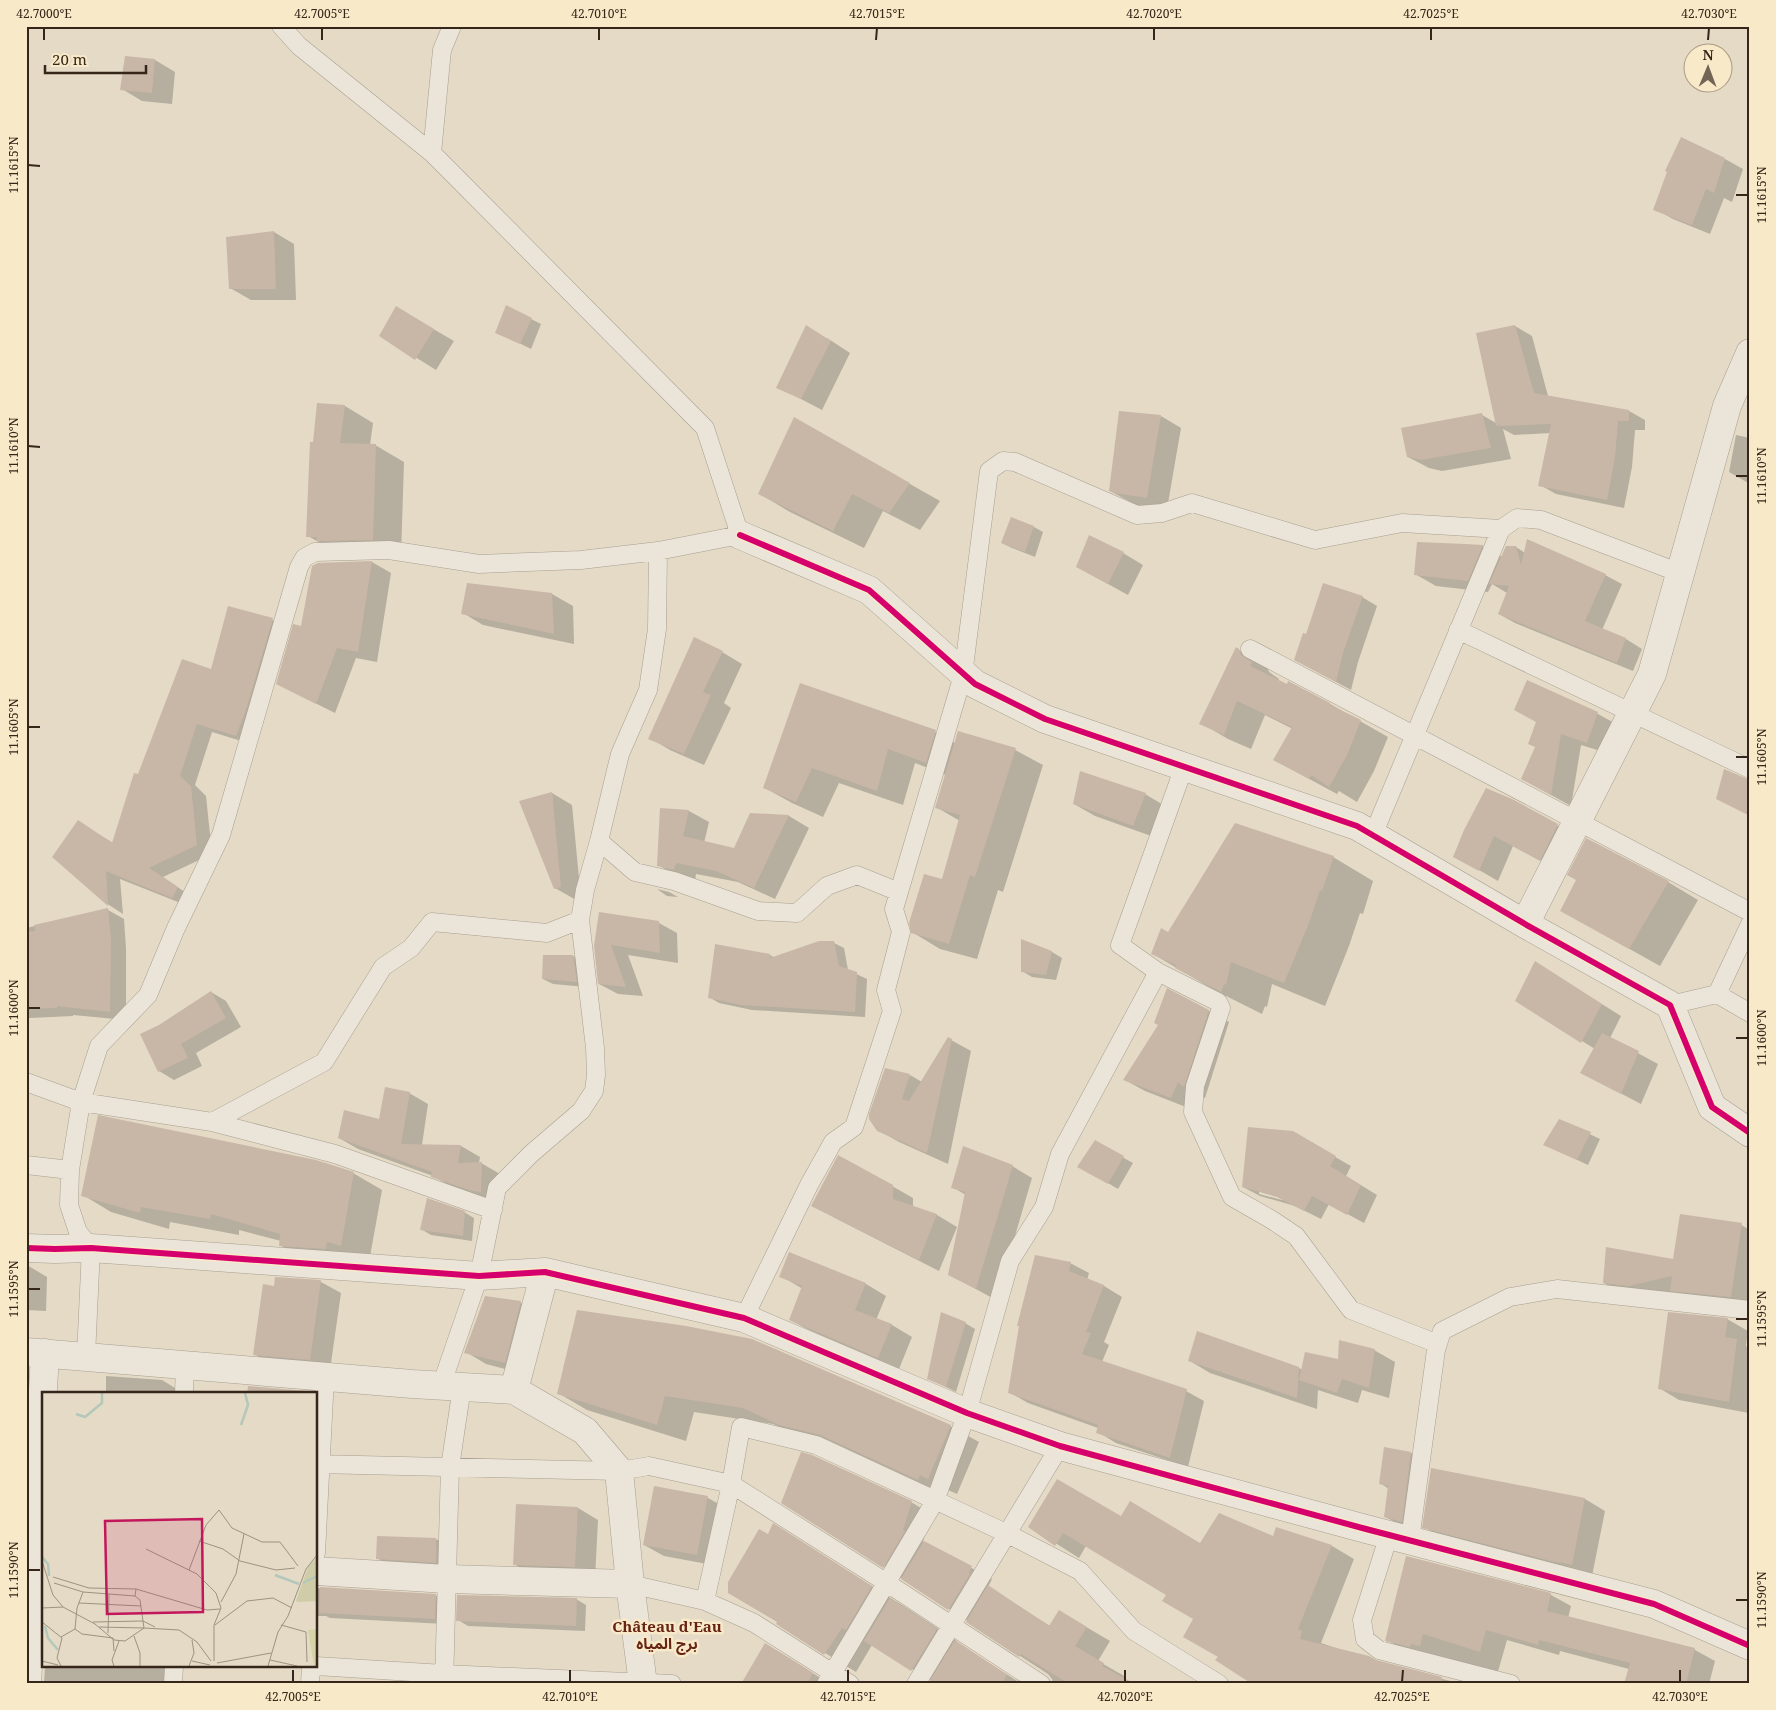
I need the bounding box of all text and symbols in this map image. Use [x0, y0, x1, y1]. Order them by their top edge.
text: 42.7000°E [16, 5, 72, 22]
text: 42.7005°E [294, 5, 350, 22]
text: 42.7010°E [571, 5, 627, 22]
text: 42.7015°E [849, 5, 905, 22]
text: 42.7020°E [1126, 5, 1182, 22]
text: 42.7025°E [1403, 5, 1459, 22]
text: 42.7030°E [1681, 5, 1737, 22]
scale bar [45, 42, 146, 74]
north arrow [1684, 42, 1734, 92]
text: N [1703, 45, 1714, 64]
text: 20 m [52, 49, 87, 69]
text: 11.1615°N [5, 136, 22, 194]
text: 11.1615°N [1753, 166, 1770, 224]
text: 11.1610°N [5, 417, 22, 475]
text: 11.1610°N [1753, 447, 1770, 505]
text: 11.1605°N [5, 698, 22, 756]
text: 11.1605°N [1753, 728, 1770, 786]
text: 11.1600°N [5, 979, 22, 1037]
text: 11.1600°N [1753, 1009, 1770, 1067]
text: 11.1595°N [5, 1260, 22, 1318]
text: 11.1595°N [1753, 1290, 1770, 1348]
inset map [42, 1392, 318, 1668]
text: 11.1590°N [5, 1541, 22, 1599]
text: 11.1590°N [1753, 1571, 1770, 1629]
district label: Château d'Eau برج المياه [612, 1616, 722, 1655]
text: 42.7005°E [265, 1688, 321, 1705]
text: 42.7010°E [542, 1688, 598, 1705]
text: 42.7015°E [820, 1688, 876, 1705]
text: 42.7020°E [1097, 1688, 1153, 1705]
text: 42.7025°E [1374, 1688, 1430, 1705]
text: 42.7030°E [1652, 1688, 1708, 1705]

